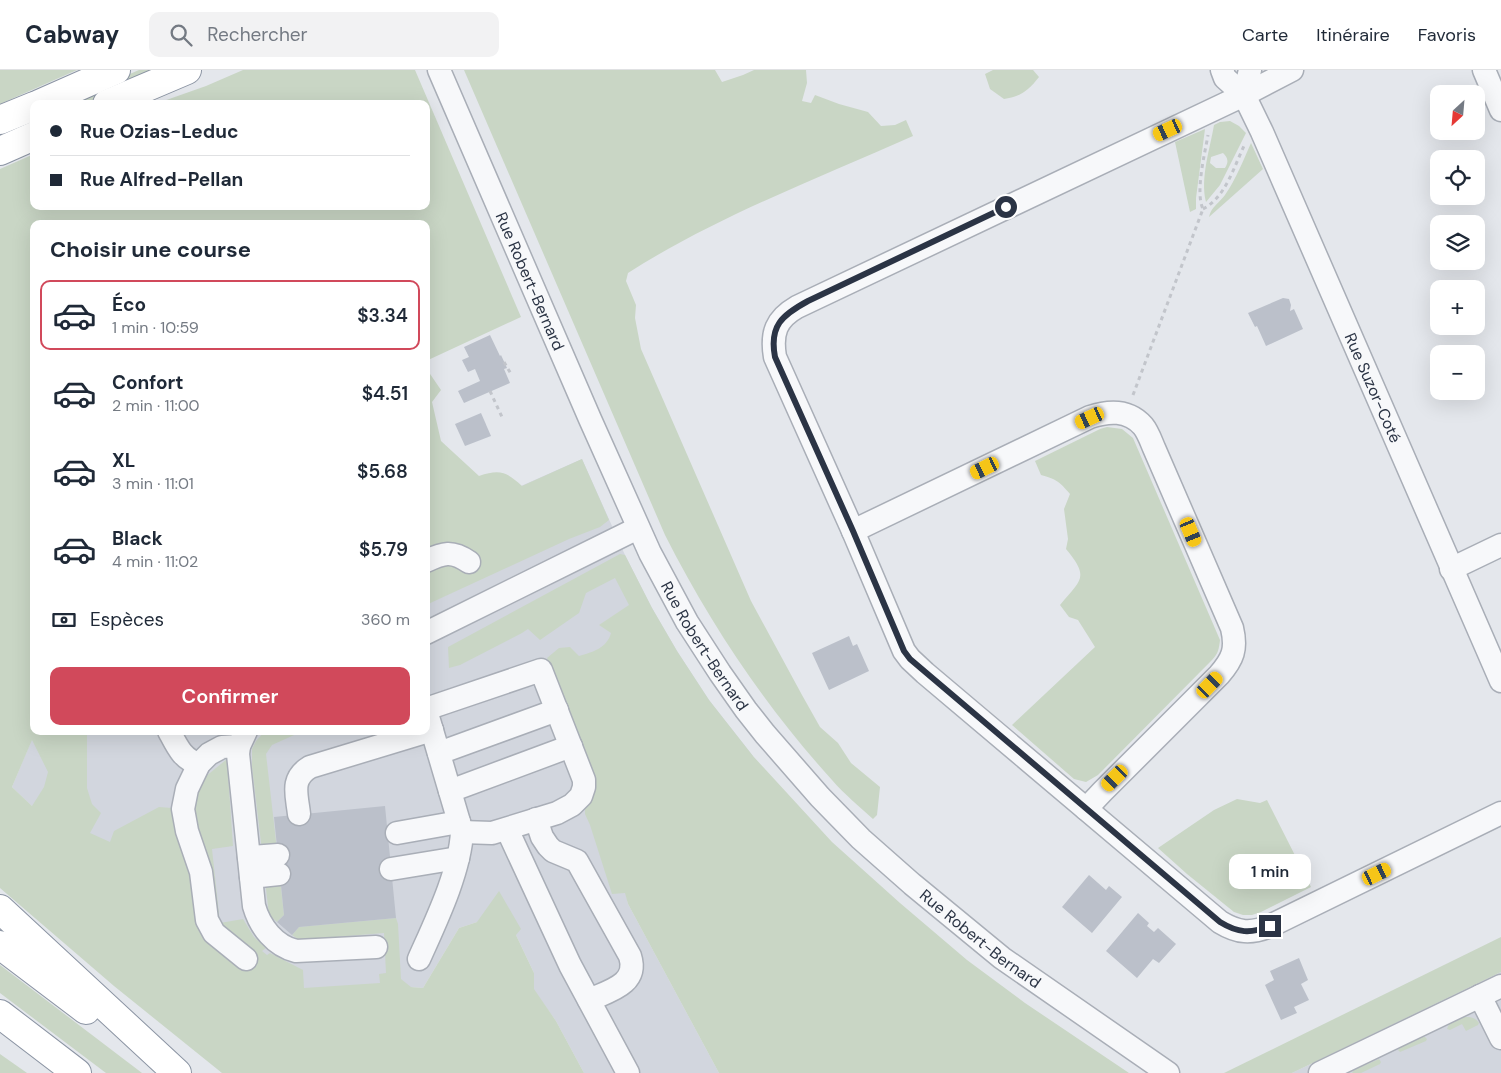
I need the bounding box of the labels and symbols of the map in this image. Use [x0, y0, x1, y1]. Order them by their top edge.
north arrow [1430, 85, 1485, 140]
car [1151, 117, 1184, 143]
route start [995, 196, 1017, 218]
street label: Rue Robert-Bernard [491, 209, 570, 354]
street label: Rue Suzor-Coté [1340, 329, 1406, 446]
car [1073, 405, 1106, 431]
car [968, 455, 1001, 481]
car [1178, 515, 1203, 549]
street label: Rue Robert-Bernard [657, 578, 753, 714]
car [1194, 669, 1225, 701]
car [1099, 762, 1130, 794]
callout: 1 min [1229, 854, 1311, 888]
car [1360, 861, 1393, 887]
street label: Rue Robert-Bernard [916, 884, 1045, 993]
route end [1259, 915, 1281, 937]

